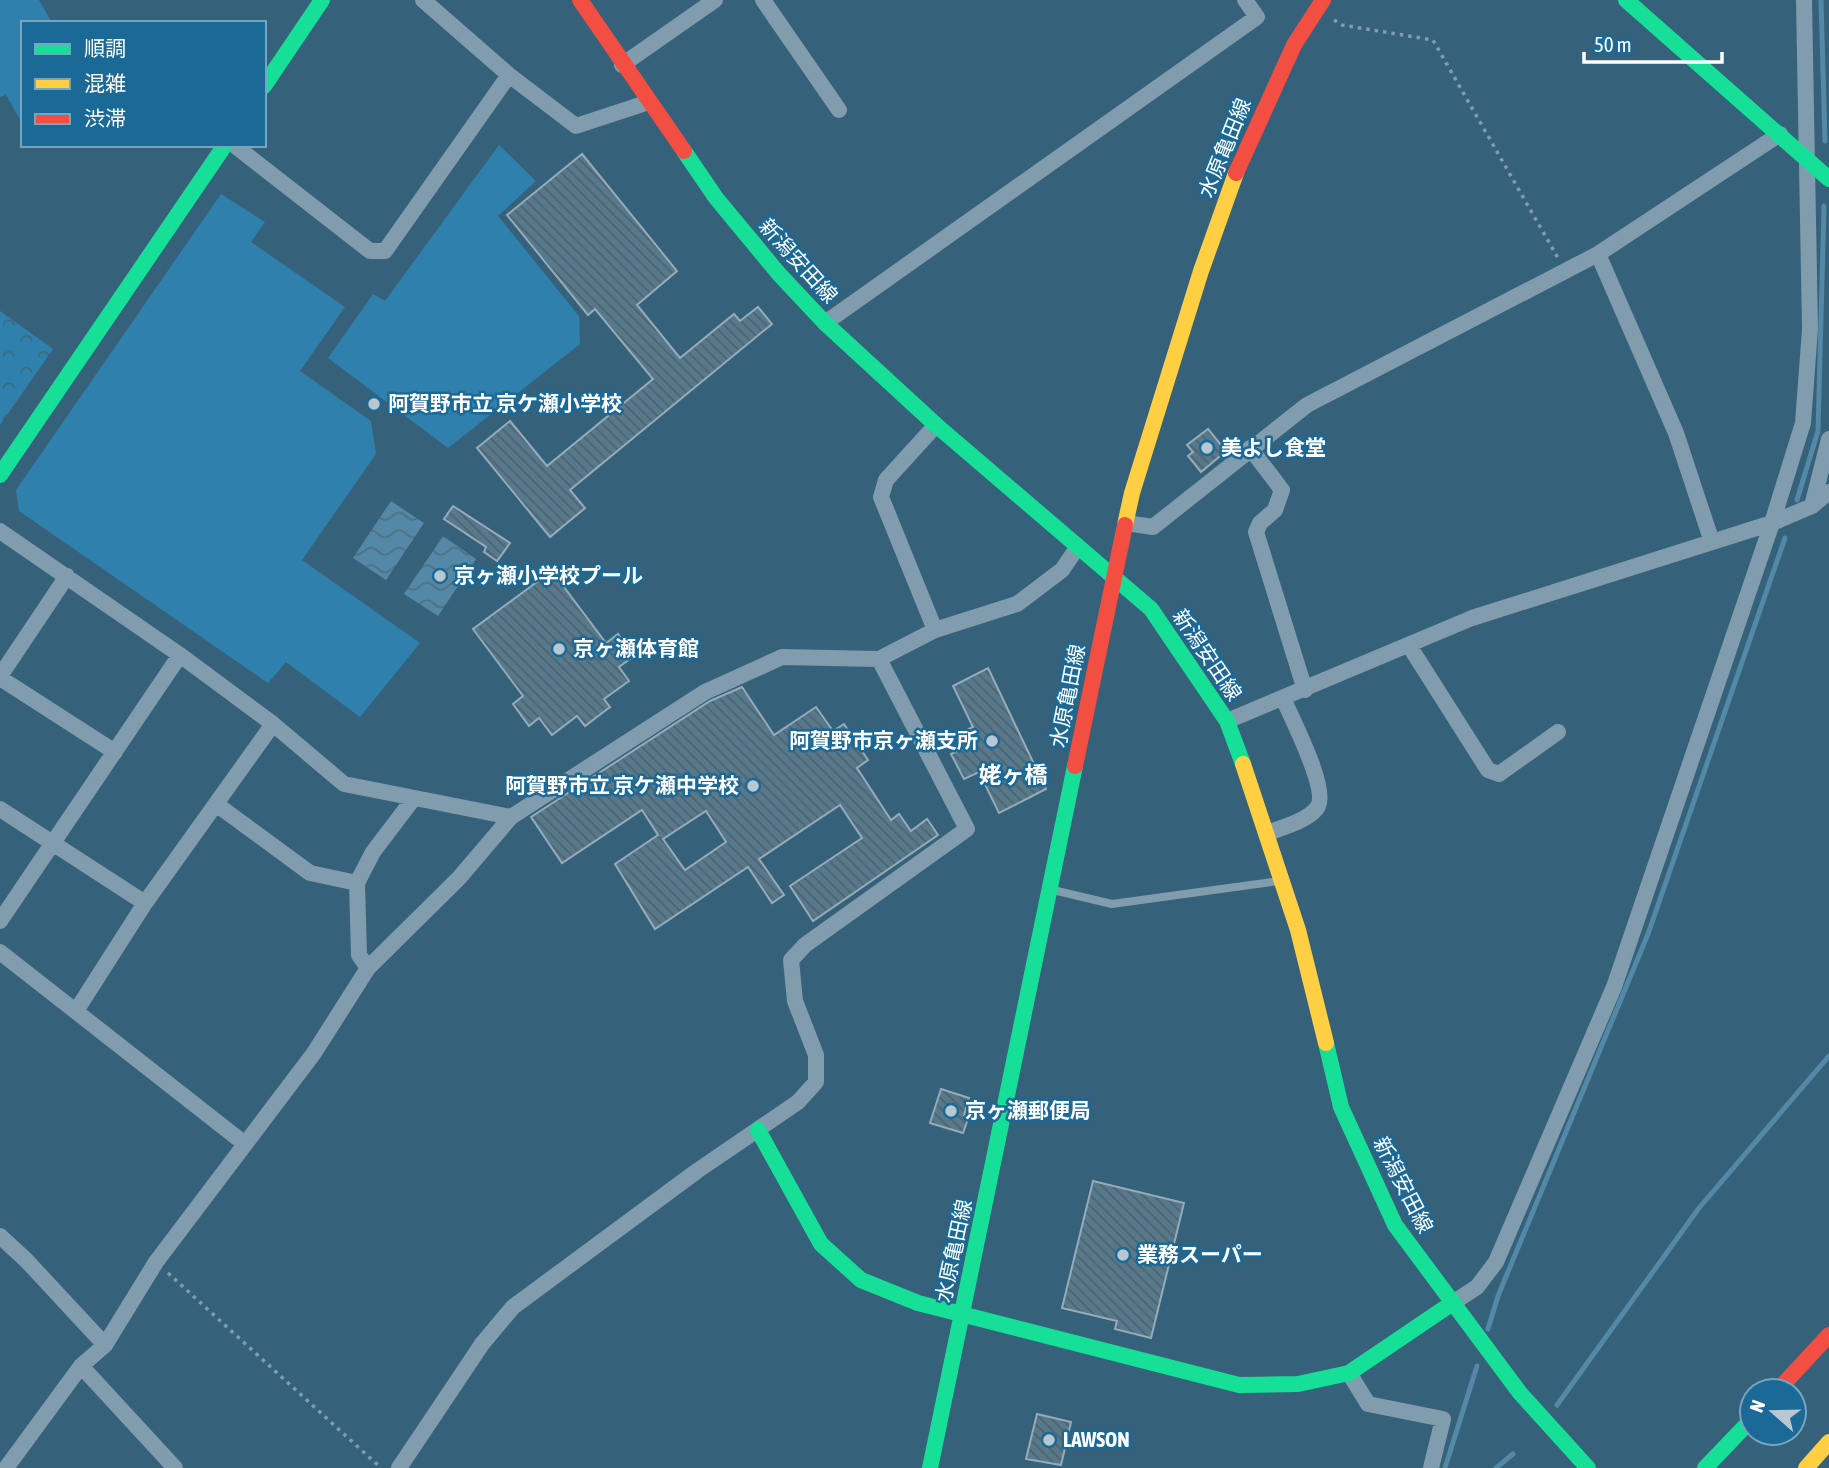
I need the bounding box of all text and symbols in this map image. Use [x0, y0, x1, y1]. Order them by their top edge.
legend [21, 21, 266, 147]
scale bar [1584, 21, 1722, 65]
text: 50 m [1594, 32, 1632, 56]
text: 順調 [84, 36, 126, 60]
text: 混雑 [84, 71, 126, 95]
street label: 水原亀田線 [1193, 94, 1255, 201]
text: 渋滞 [84, 106, 126, 130]
street label: 新潟安田線 [755, 213, 843, 307]
place label: 阿賀野市立 京ケ瀬小学校 [388, 391, 622, 415]
marker: 阿賀野市立 京ケ瀬小学校 [366, 396, 382, 412]
place label: 美よし食堂 [1221, 435, 1326, 459]
marker: 美よし食堂 [1199, 440, 1215, 456]
place label: 京ヶ瀬小学校プール [454, 563, 643, 587]
marker: 京ヶ瀬小学校プール [432, 568, 448, 584]
street label: 新潟安田線 [1169, 604, 1247, 705]
place label: 京ヶ瀬体育館 [573, 636, 699, 660]
marker: 京ヶ瀬体育館 [551, 641, 567, 657]
street label: 水原亀田線 [1045, 642, 1089, 750]
place label: 阿賀野市京ヶ瀬支所 [789, 728, 978, 752]
marker: 阿賀野市京ヶ瀬支所 [984, 733, 1000, 749]
district label: 姥ヶ橋 [979, 762, 1048, 788]
place label: 阿賀野市立 京ケ瀬中学校 [505, 773, 739, 797]
marker: 阿賀野市立 京ケ瀬中学校 [745, 778, 761, 794]
place label: 京ヶ瀬郵便局 [965, 1098, 1091, 1122]
marker: 京ヶ瀬郵便局 [943, 1103, 959, 1119]
street label: 新潟安田線 [1369, 1132, 1438, 1237]
street label: 水原亀田線 [930, 1197, 976, 1305]
place label: 業務スーパー [1137, 1242, 1263, 1266]
marker: 業務スーパー [1115, 1247, 1131, 1263]
north arrow [1738, 1377, 1808, 1447]
text: N [1745, 1397, 1769, 1415]
place label: LAWSON [1063, 1427, 1130, 1451]
marker: LAWSON [1041, 1432, 1057, 1448]

